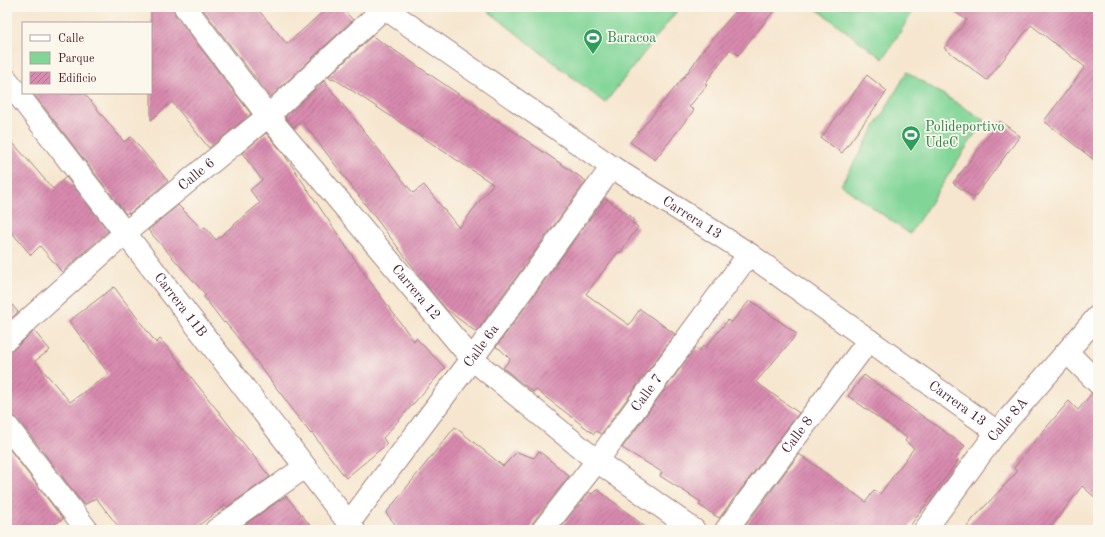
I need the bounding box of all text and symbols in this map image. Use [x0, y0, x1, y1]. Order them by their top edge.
legend [22, 22, 152, 94]
sports icon: Baracoa [582, 27, 604, 55]
place label: Baracoa [607, 31, 656, 45]
text: Calle [58, 33, 84, 45]
text: Parque [58, 53, 95, 65]
text: Edificio [58, 73, 97, 85]
place label: Polideportivo UdeC [925, 120, 1004, 150]
sports icon: Polideportivo UdeC [900, 124, 922, 152]
street label: Calle 6 [176, 156, 217, 193]
street label: Carrera 13 [660, 194, 724, 242]
street label: Carrera 12 [389, 262, 443, 322]
street label: Carrera 11B [151, 270, 209, 340]
street label: Calle 6a [461, 322, 502, 370]
street label: Calle 7 [629, 372, 665, 414]
street label: Carrera 13 [926, 378, 989, 429]
street label: Calle 8A [985, 395, 1031, 444]
street label: Calle 8 [779, 414, 816, 456]

